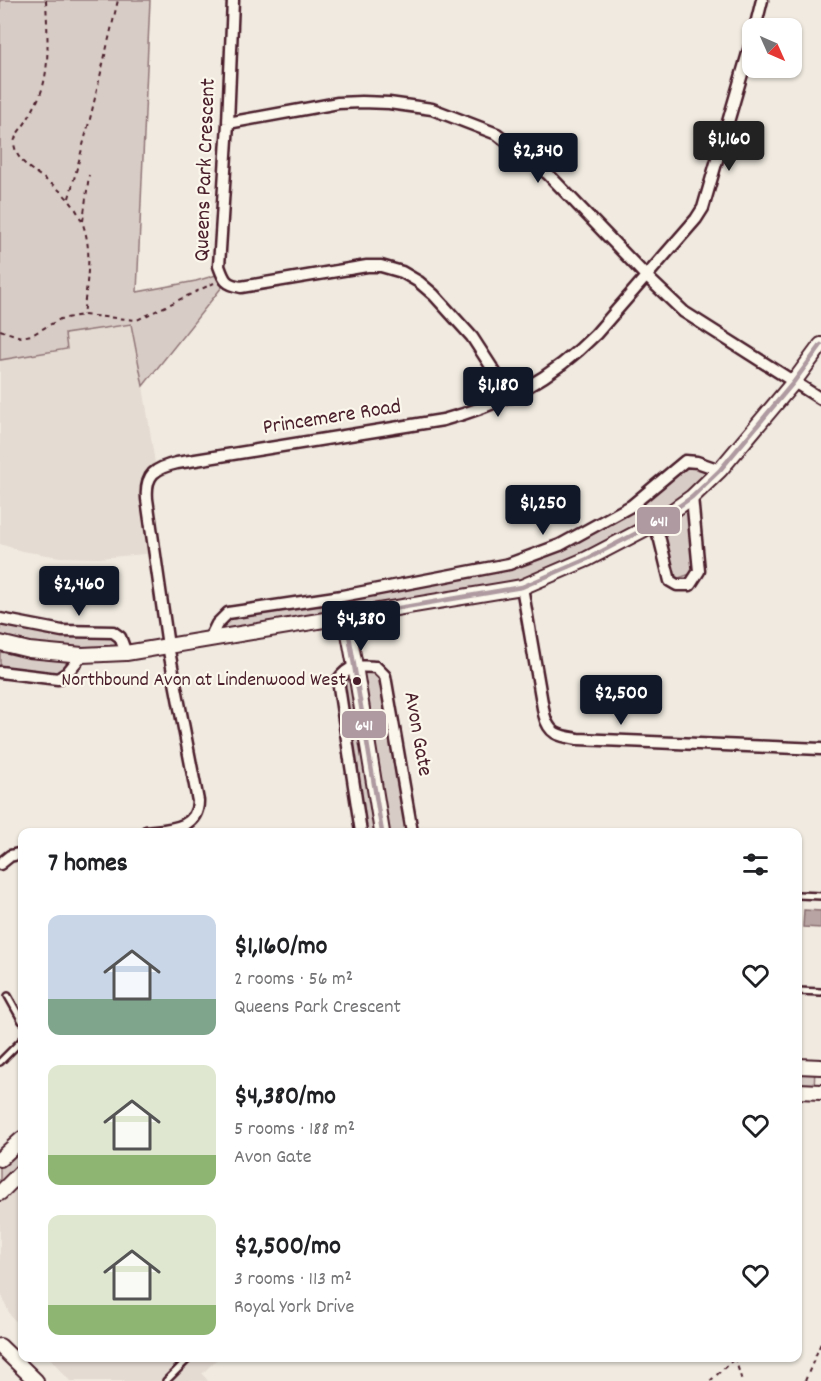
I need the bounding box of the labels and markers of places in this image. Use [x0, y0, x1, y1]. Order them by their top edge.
pin: $1,160 [680, 121, 778, 172]
pin: $2,340 [489, 133, 587, 184]
pin: $1,180 [449, 367, 547, 418]
pin: $1,250 [494, 485, 592, 536]
pin: $2,460 [30, 566, 128, 617]
pin: $4,380 [312, 601, 410, 652]
place label: Northbound Avon at Lindenwood West [61, 667, 346, 695]
marker: Northbound Avon at Lindenwood West [351, 675, 363, 687]
pin: $2,500 [572, 675, 670, 726]

